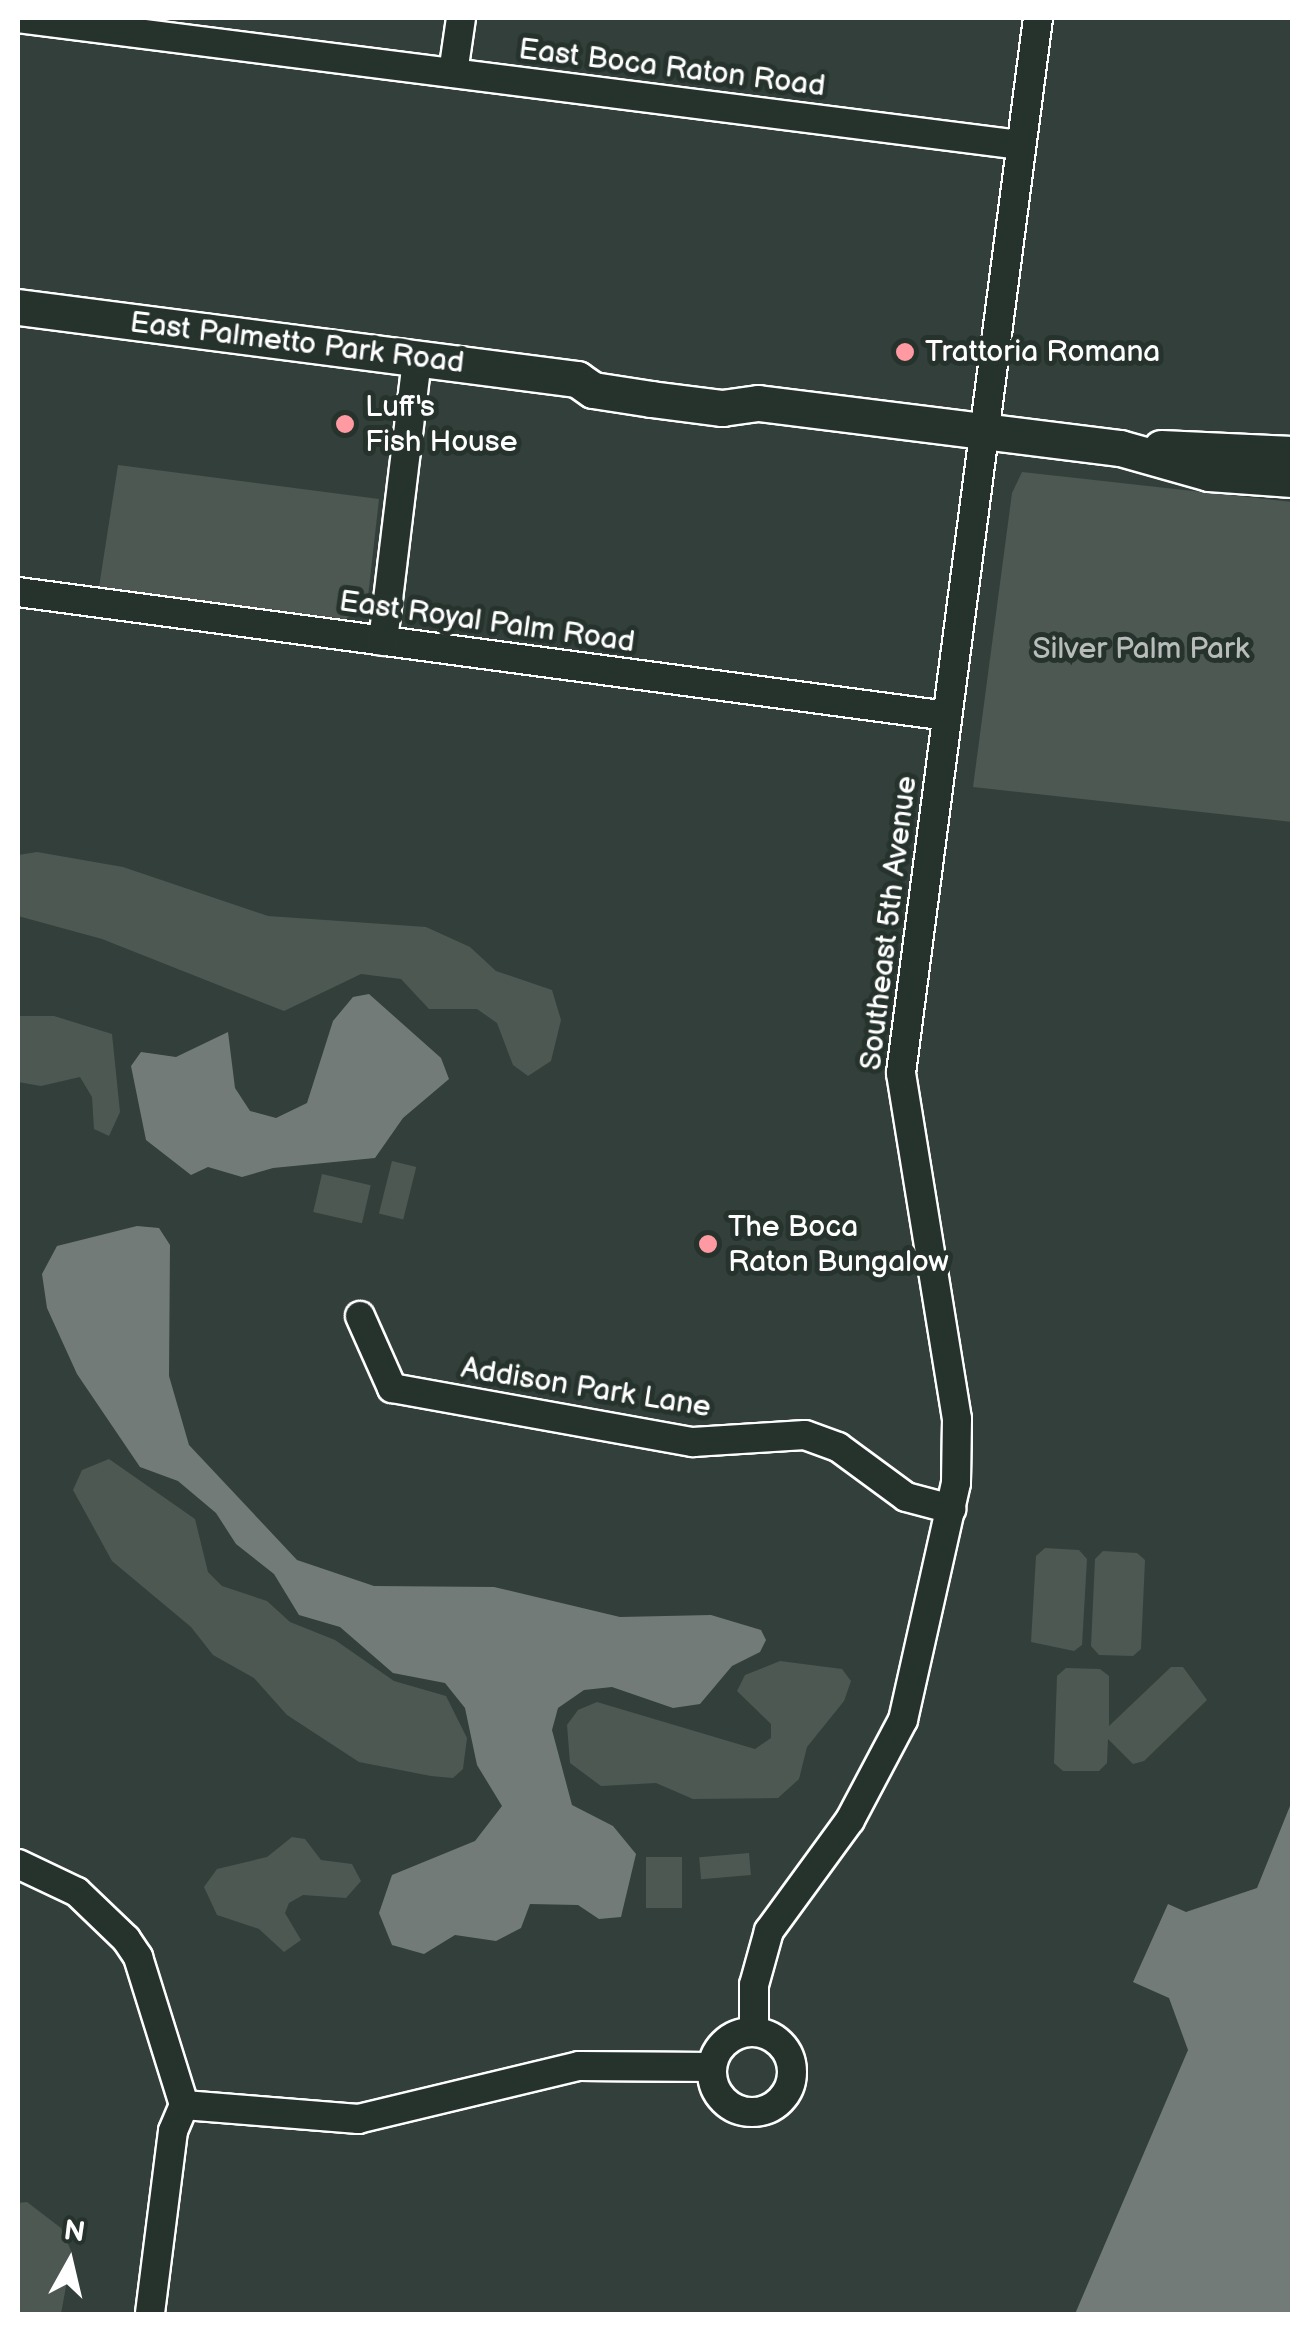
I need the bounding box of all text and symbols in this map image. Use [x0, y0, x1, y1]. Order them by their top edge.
street label: East Boca Raton Road [517, 31, 827, 105]
street label: East Palmetto Park Road [128, 305, 466, 381]
place label: Trattoria Romana [925, 334, 1160, 370]
marker: Trattoria Romana [894, 341, 916, 363]
place label: Luff's Fish House [365, 389, 517, 460]
marker: Luff's Fish House [334, 413, 356, 435]
street label: East Royal Palm Road [337, 583, 637, 661]
park label: Silver Palm Park [1032, 631, 1250, 667]
street label: Southeast 5th Avenue [853, 774, 925, 1072]
place label: The Boca Raton Bungalow [728, 1209, 949, 1280]
marker: The Boca Raton Bungalow [697, 1233, 719, 1255]
street label: Addison Park Lane [459, 1350, 713, 1426]
north arrow [20, 2212, 120, 2312]
text: N [62, 2214, 87, 2250]

